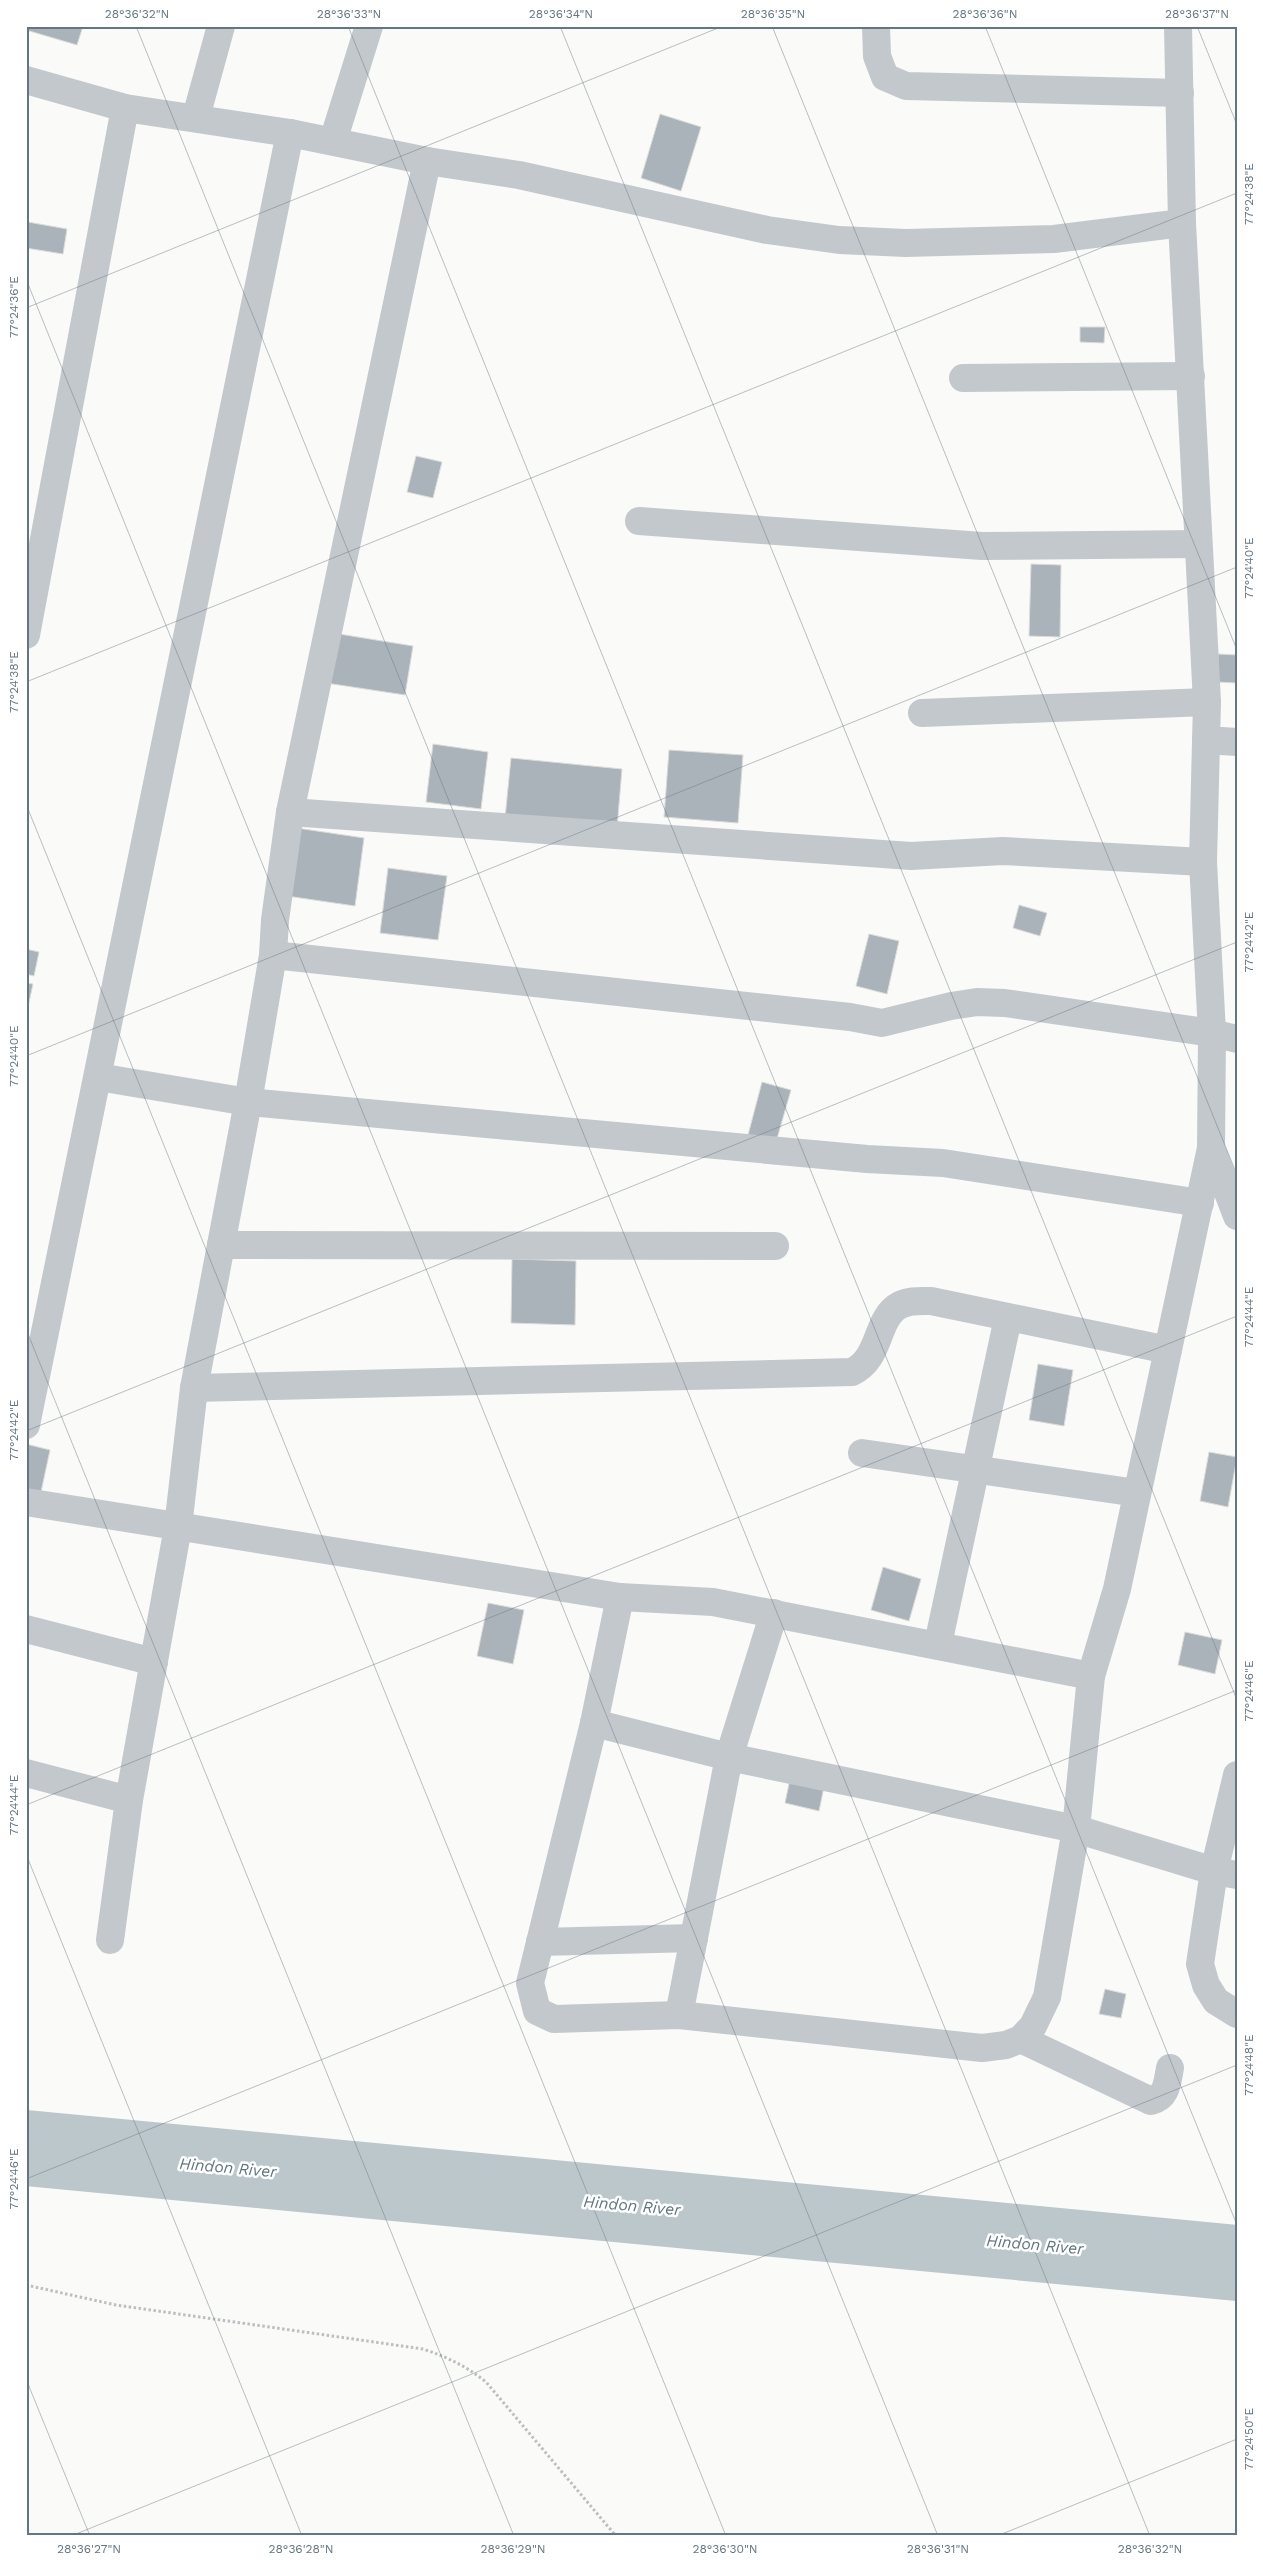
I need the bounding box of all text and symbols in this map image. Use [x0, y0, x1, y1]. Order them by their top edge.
text: 28°36'32"N [105, 7, 169, 21]
text: 28°36'33"N [317, 7, 381, 21]
text: 28°36'34"N [529, 7, 593, 21]
text: 28°36'35"N [741, 7, 805, 21]
text: 28°36'36"N [953, 7, 1017, 21]
text: 28°36'37"N [1165, 7, 1229, 21]
text: 77°24'38"E [1242, 163, 1256, 225]
text: 77°24'36"E [7, 276, 21, 338]
text: 77°24'40"E [1242, 537, 1256, 599]
text: 77°24'38"E [7, 651, 21, 713]
text: 77°24'42"E [1242, 911, 1256, 972]
text: 77°24'40"E [7, 1025, 21, 1087]
text: 77°24'44"E [1242, 1286, 1256, 1347]
text: 77°24'42"E [7, 1399, 21, 1460]
text: 77°24'46"E [1242, 1660, 1256, 1722]
text: 77°24'44"E [7, 1774, 21, 1835]
text: 77°24'48"E [1242, 2034, 1256, 2096]
text: 77°24'46"E [7, 2148, 21, 2210]
water label: Hindon River [179, 2154, 278, 2181]
water label: Hindon River [583, 2192, 682, 2219]
water label: Hindon River [986, 2231, 1085, 2258]
text: 77°24'50"E [1242, 2408, 1256, 2470]
text: 28°36'27"N [57, 2542, 121, 2556]
text: 28°36'28"N [268, 2542, 334, 2556]
text: 28°36'29"N [480, 2542, 546, 2556]
text: 28°36'30"N [692, 2542, 758, 2556]
text: 28°36'31"N [907, 2542, 969, 2556]
text: 28°36'32"N [1118, 2542, 1182, 2556]

